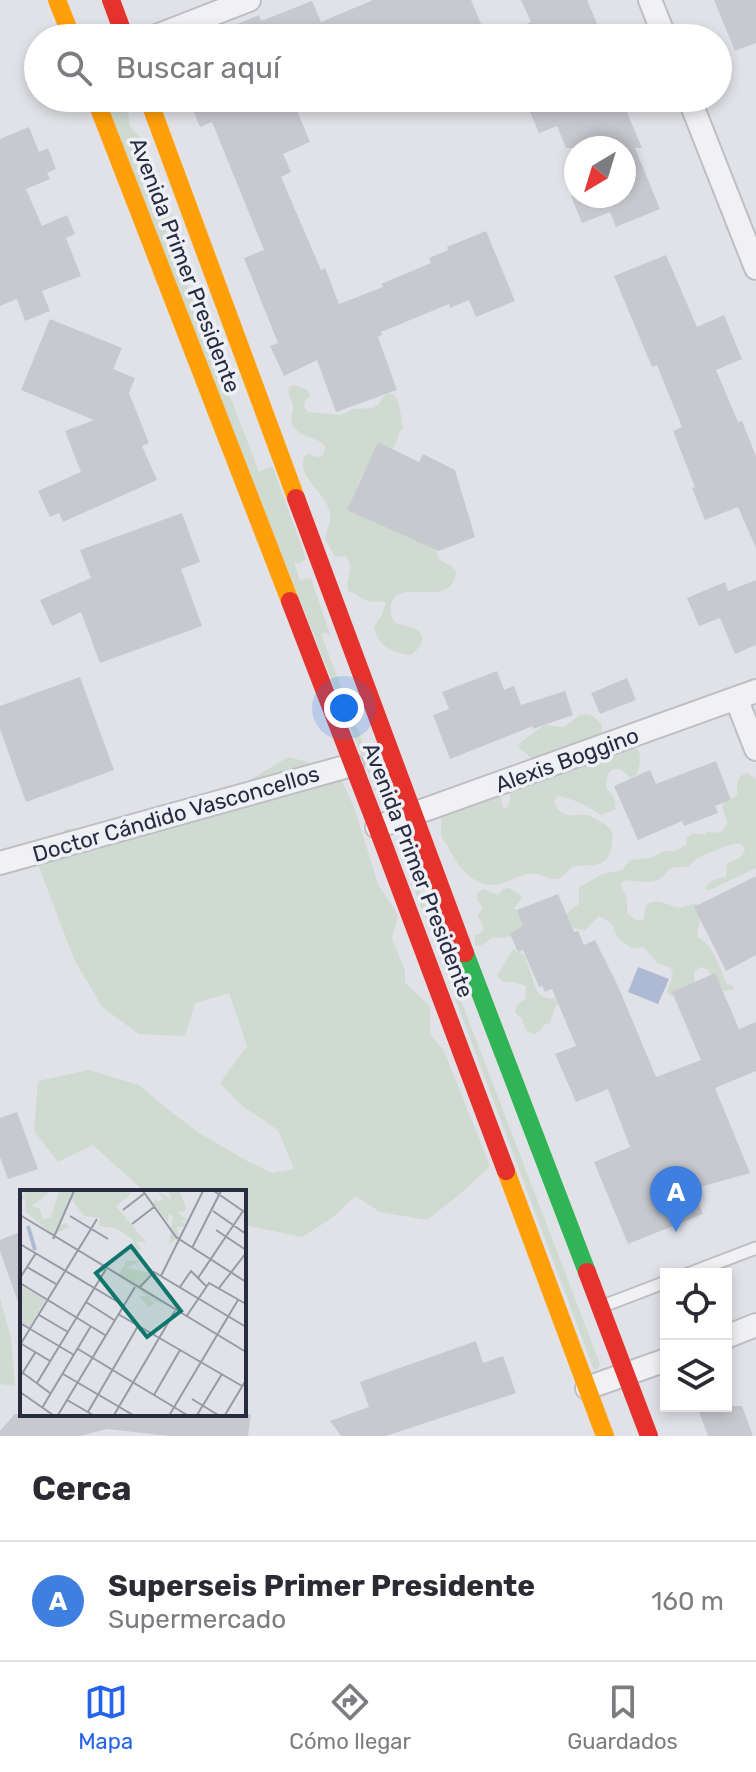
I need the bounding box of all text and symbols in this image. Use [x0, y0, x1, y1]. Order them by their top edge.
search box [24, 24, 732, 112]
icon: search [52, 46, 96, 90]
text: Buscar aquí [116, 50, 280, 86]
street label: Avenida Primer Presidente [124, 134, 246, 396]
north arrow [564, 136, 636, 208]
your location [324, 688, 364, 728]
street label: Alexis Boggino [492, 722, 642, 798]
street label: Avenida Primer Presidente [357, 739, 479, 1001]
street label: Doctor Cándido Vasconcellos [29, 760, 323, 868]
pin: A [650, 1166, 702, 1232]
inset map [20, 1190, 246, 1416]
map controls [660, 1268, 732, 1412]
button: locate [660, 1268, 732, 1340]
button: layers [660, 1340, 732, 1412]
text: Cerca [32, 1468, 131, 1509]
text: Superseis Primer Presidente [108, 1568, 535, 1604]
text: A [49, 1586, 67, 1617]
text: 160 m [651, 1586, 724, 1617]
text: Supermercado [108, 1604, 286, 1635]
tab: Mapa [78, 1680, 133, 1755]
tab: Cómo llegar [289, 1680, 411, 1755]
tab: Guardados [567, 1680, 678, 1755]

